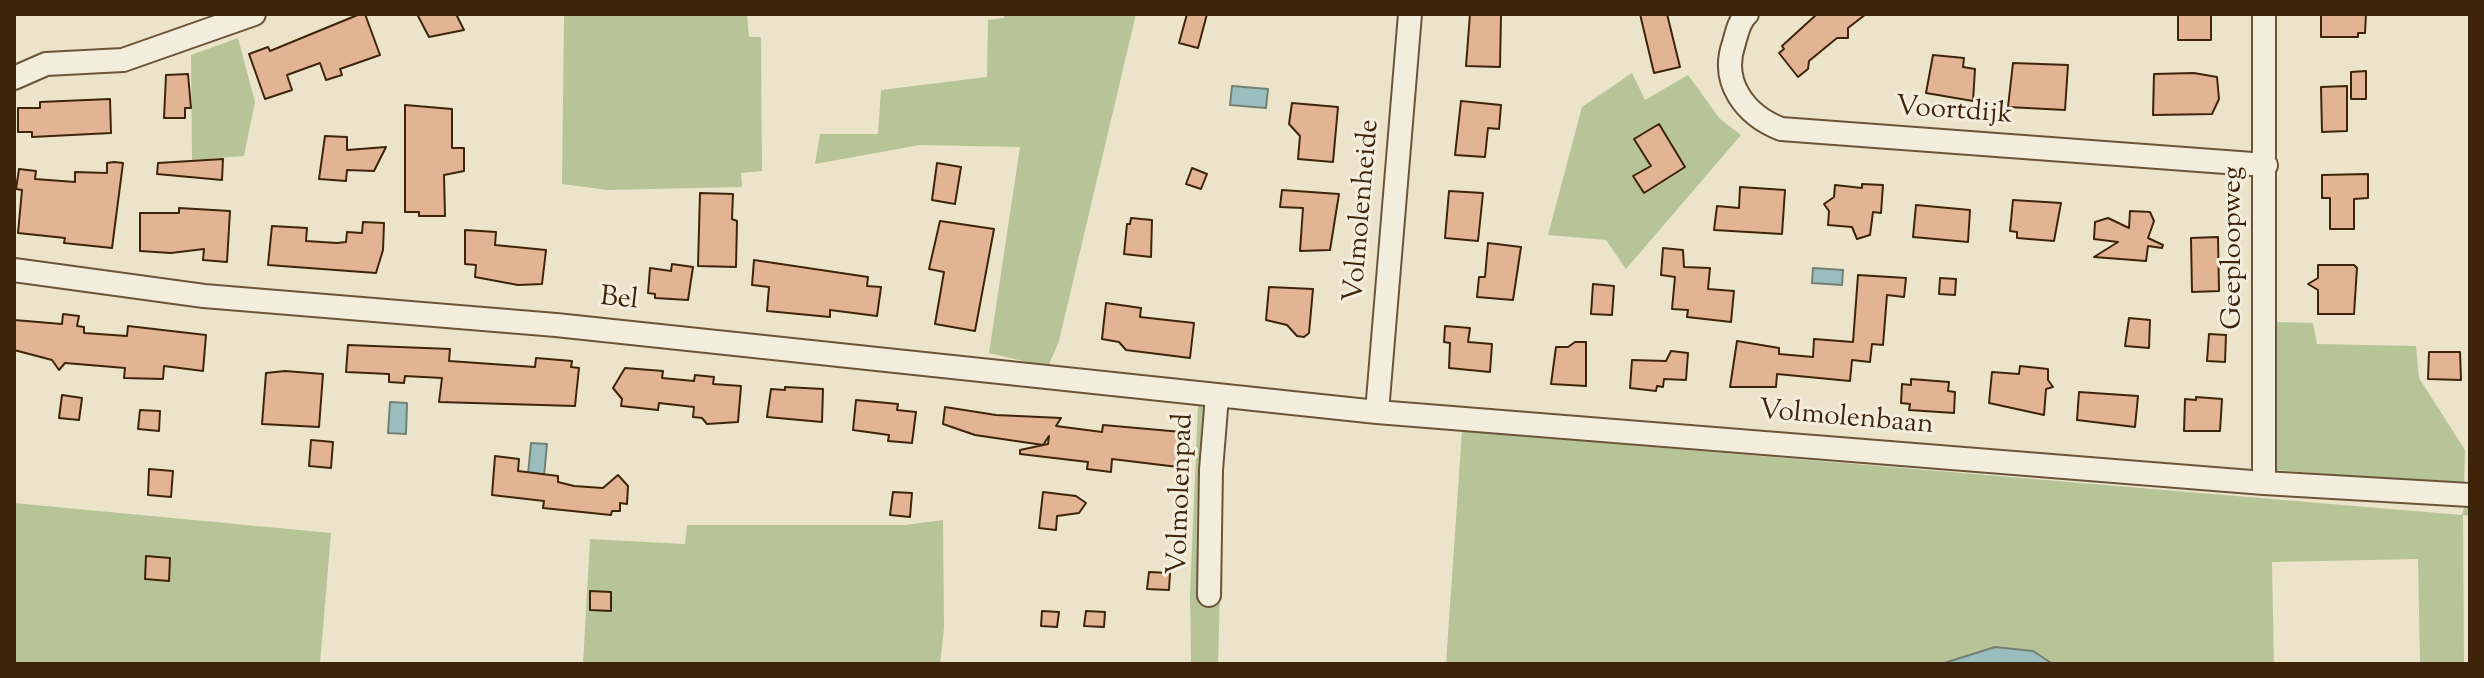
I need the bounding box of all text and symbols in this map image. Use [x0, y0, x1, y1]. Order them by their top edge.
street label: Voortdijk [1894, 92, 2014, 134]
street label: Volmolenheide [1339, 118, 1389, 304]
street label: Geeploopweg [2218, 166, 2252, 330]
street label: Bel [598, 282, 640, 320]
street label: Volmolenbaan [1757, 396, 1935, 444]
street label: Volmolenpad [1163, 413, 1203, 575]

